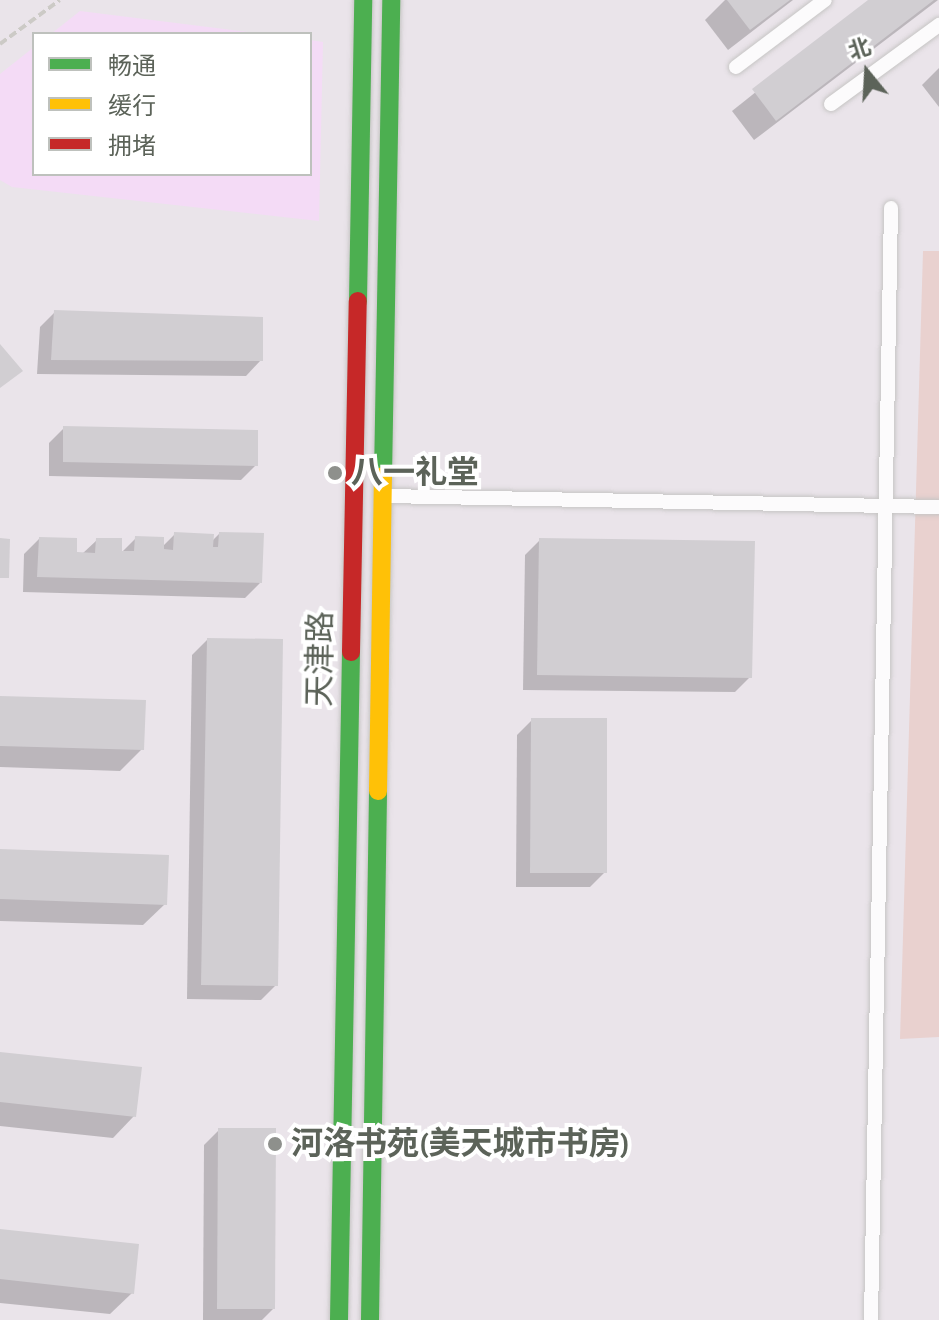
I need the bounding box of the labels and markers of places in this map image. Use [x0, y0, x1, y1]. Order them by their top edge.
place label: 八一礼堂 [351, 454, 479, 492]
marker: 八一礼堂 [326, 464, 344, 482]
place label: 河洛书苑(美天城市书房) [291, 1125, 630, 1163]
marker: 河洛书苑(美天城市书房) [266, 1135, 284, 1153]

